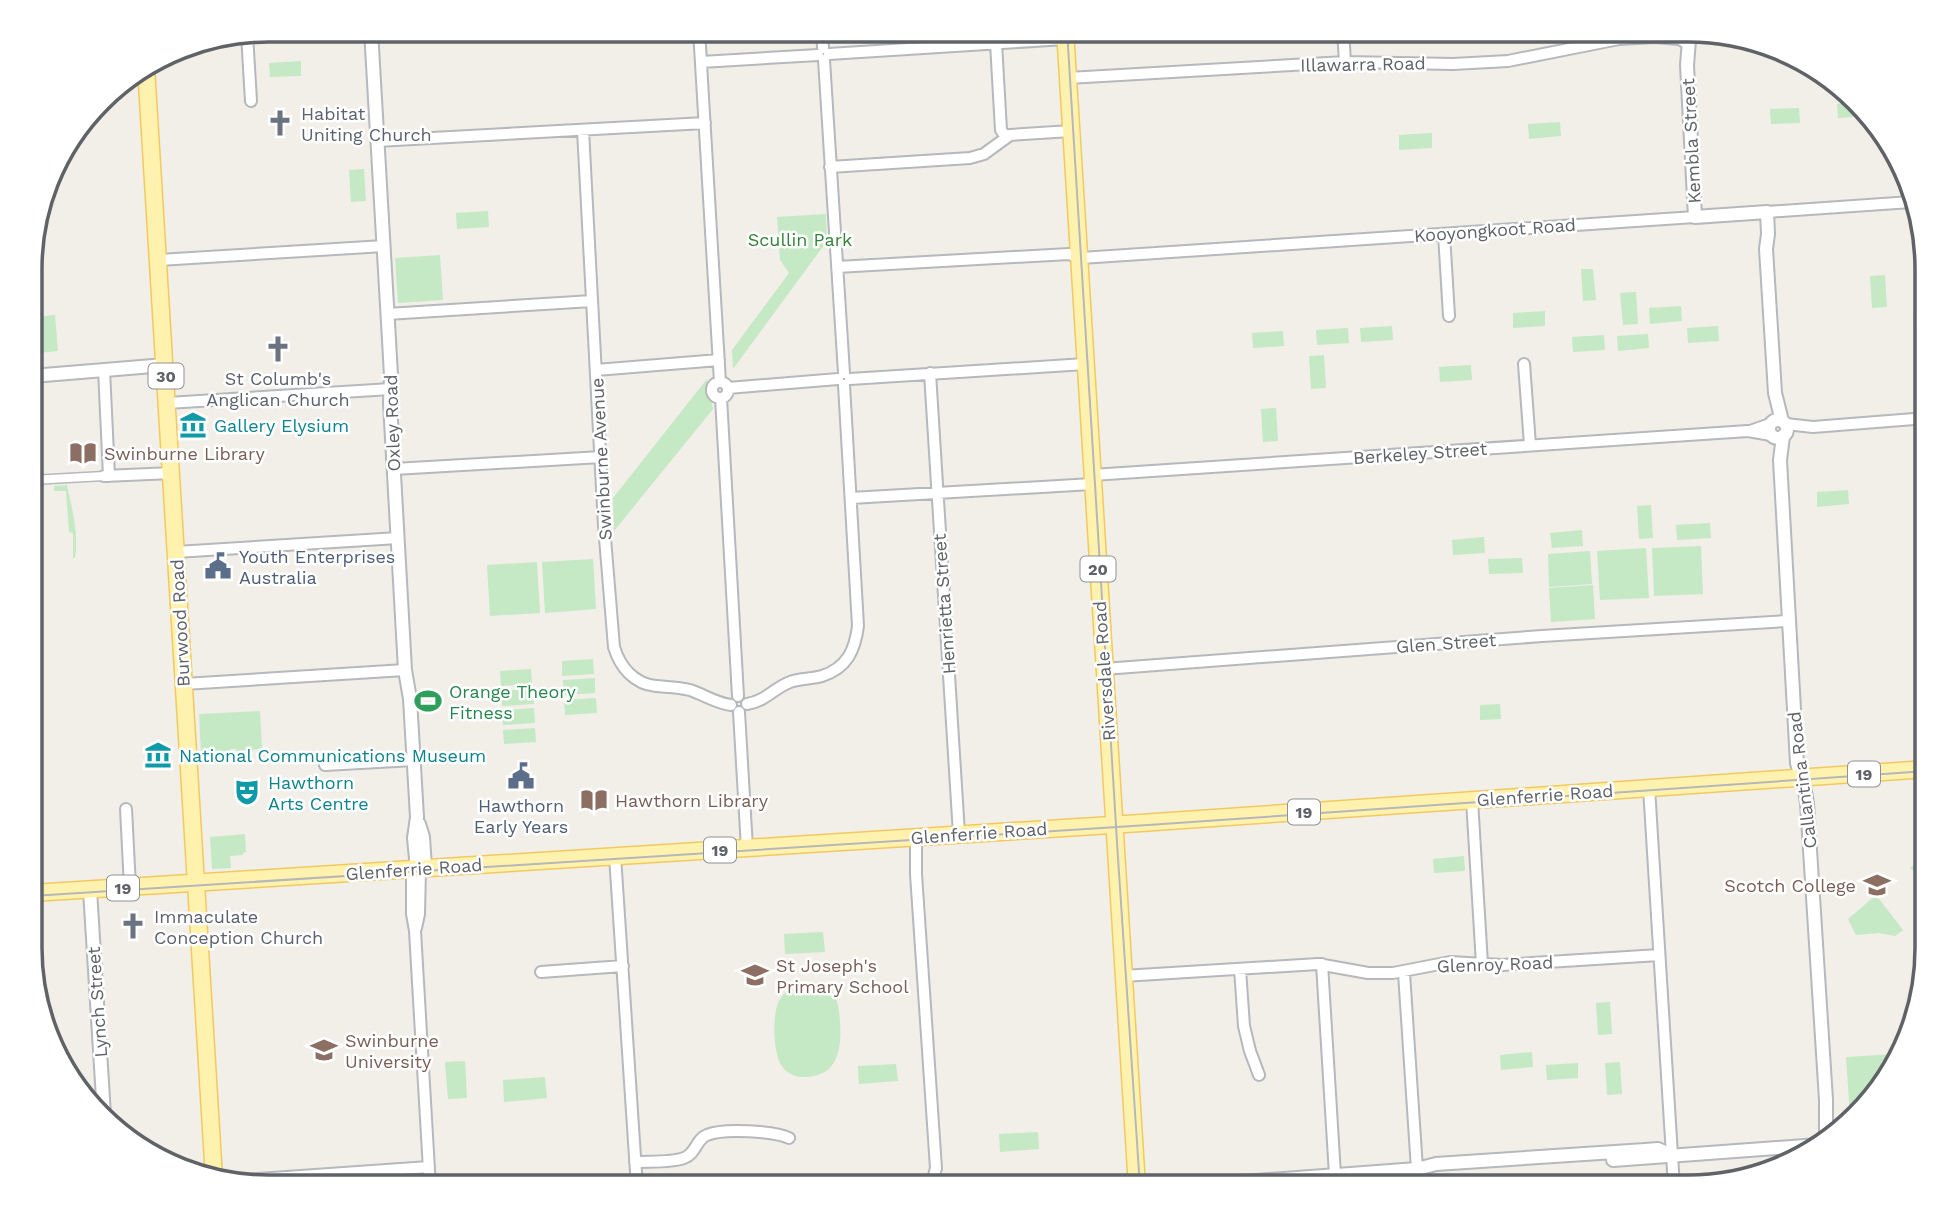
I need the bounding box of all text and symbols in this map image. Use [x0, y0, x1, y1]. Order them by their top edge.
street label: Illawarra Road [1300, 52, 1426, 76]
street label: Kembla Street [1677, 77, 1705, 204]
place label: Habitat Uniting Church [301, 103, 432, 145]
church icon: Habitat Uniting Church [265, 108, 295, 138]
street label: Kooyongkoot Road [1413, 214, 1577, 246]
park label: Scullin Park [748, 229, 852, 250]
church icon: St Columb's Anglican Church [263, 334, 293, 364]
road number: 30 [148, 364, 184, 388]
place label: St Columb's Anglican Church [206, 368, 350, 410]
street label: Oxley Road [380, 374, 404, 472]
street label: Swinburne Avenue [586, 377, 616, 541]
museum icon: Gallery Elysium [178, 410, 208, 440]
place label: Gallery Elysium [214, 415, 349, 436]
library icon: Swinburne Library [68, 438, 98, 468]
street label: Berkeley Street [1352, 438, 1488, 468]
place label: Swinburne Library [104, 443, 265, 464]
street label: Henrietta Street [929, 533, 959, 675]
place label: Youth Enterprises Australia [239, 546, 395, 588]
public building icon: Youth Enterprises Australia [203, 551, 233, 581]
road number: 20 [1080, 556, 1116, 582]
street label: Burwood Road [166, 559, 194, 687]
street label: Riversdale Road [1089, 600, 1119, 742]
street label: Glen Street [1395, 629, 1497, 657]
place label: Orange Theory Fitness [449, 681, 577, 723]
sports icon: Orange Theory Fitness [413, 686, 443, 716]
street label: Callantina Road [1783, 710, 1821, 850]
museum icon: National Communications Museum [143, 740, 173, 770]
place label: National Communications Museum [179, 745, 486, 766]
public building icon: Hawthorn Early Years [506, 761, 536, 791]
road number: 19 [1848, 762, 1880, 786]
place label: Hawthorn Arts Centre [268, 772, 369, 814]
theatre icon: Hawthorn Arts Centre [232, 777, 262, 807]
street label: Glenferrie Road [1476, 780, 1614, 810]
library icon: Hawthorn Library [579, 785, 609, 815]
place label: Hawthorn Library [615, 790, 769, 811]
place label: Hawthorn Early Years [474, 795, 568, 837]
road number: 19 [1288, 800, 1320, 824]
street label: Glenferrie Road [910, 818, 1048, 848]
road number: 19 [704, 838, 736, 862]
street label: Glenferrie Road [345, 854, 483, 884]
school or university icon: Scotch College [1862, 870, 1892, 900]
place label: Scotch College [1724, 875, 1856, 896]
road number: 19 [107, 876, 139, 900]
place label: Immaculate Conception Church [154, 906, 323, 948]
church icon: Immaculate Conception Church [118, 911, 148, 941]
street label: Lynch Street [83, 945, 111, 1058]
street label: Glenroy Road [1436, 951, 1554, 977]
place label: St Joseph's Primary School [776, 955, 909, 997]
school or university icon: St Joseph's Primary School [740, 960, 770, 990]
place label: Swinburne University [345, 1030, 439, 1072]
school or university icon: Swinburne University [309, 1035, 339, 1065]

